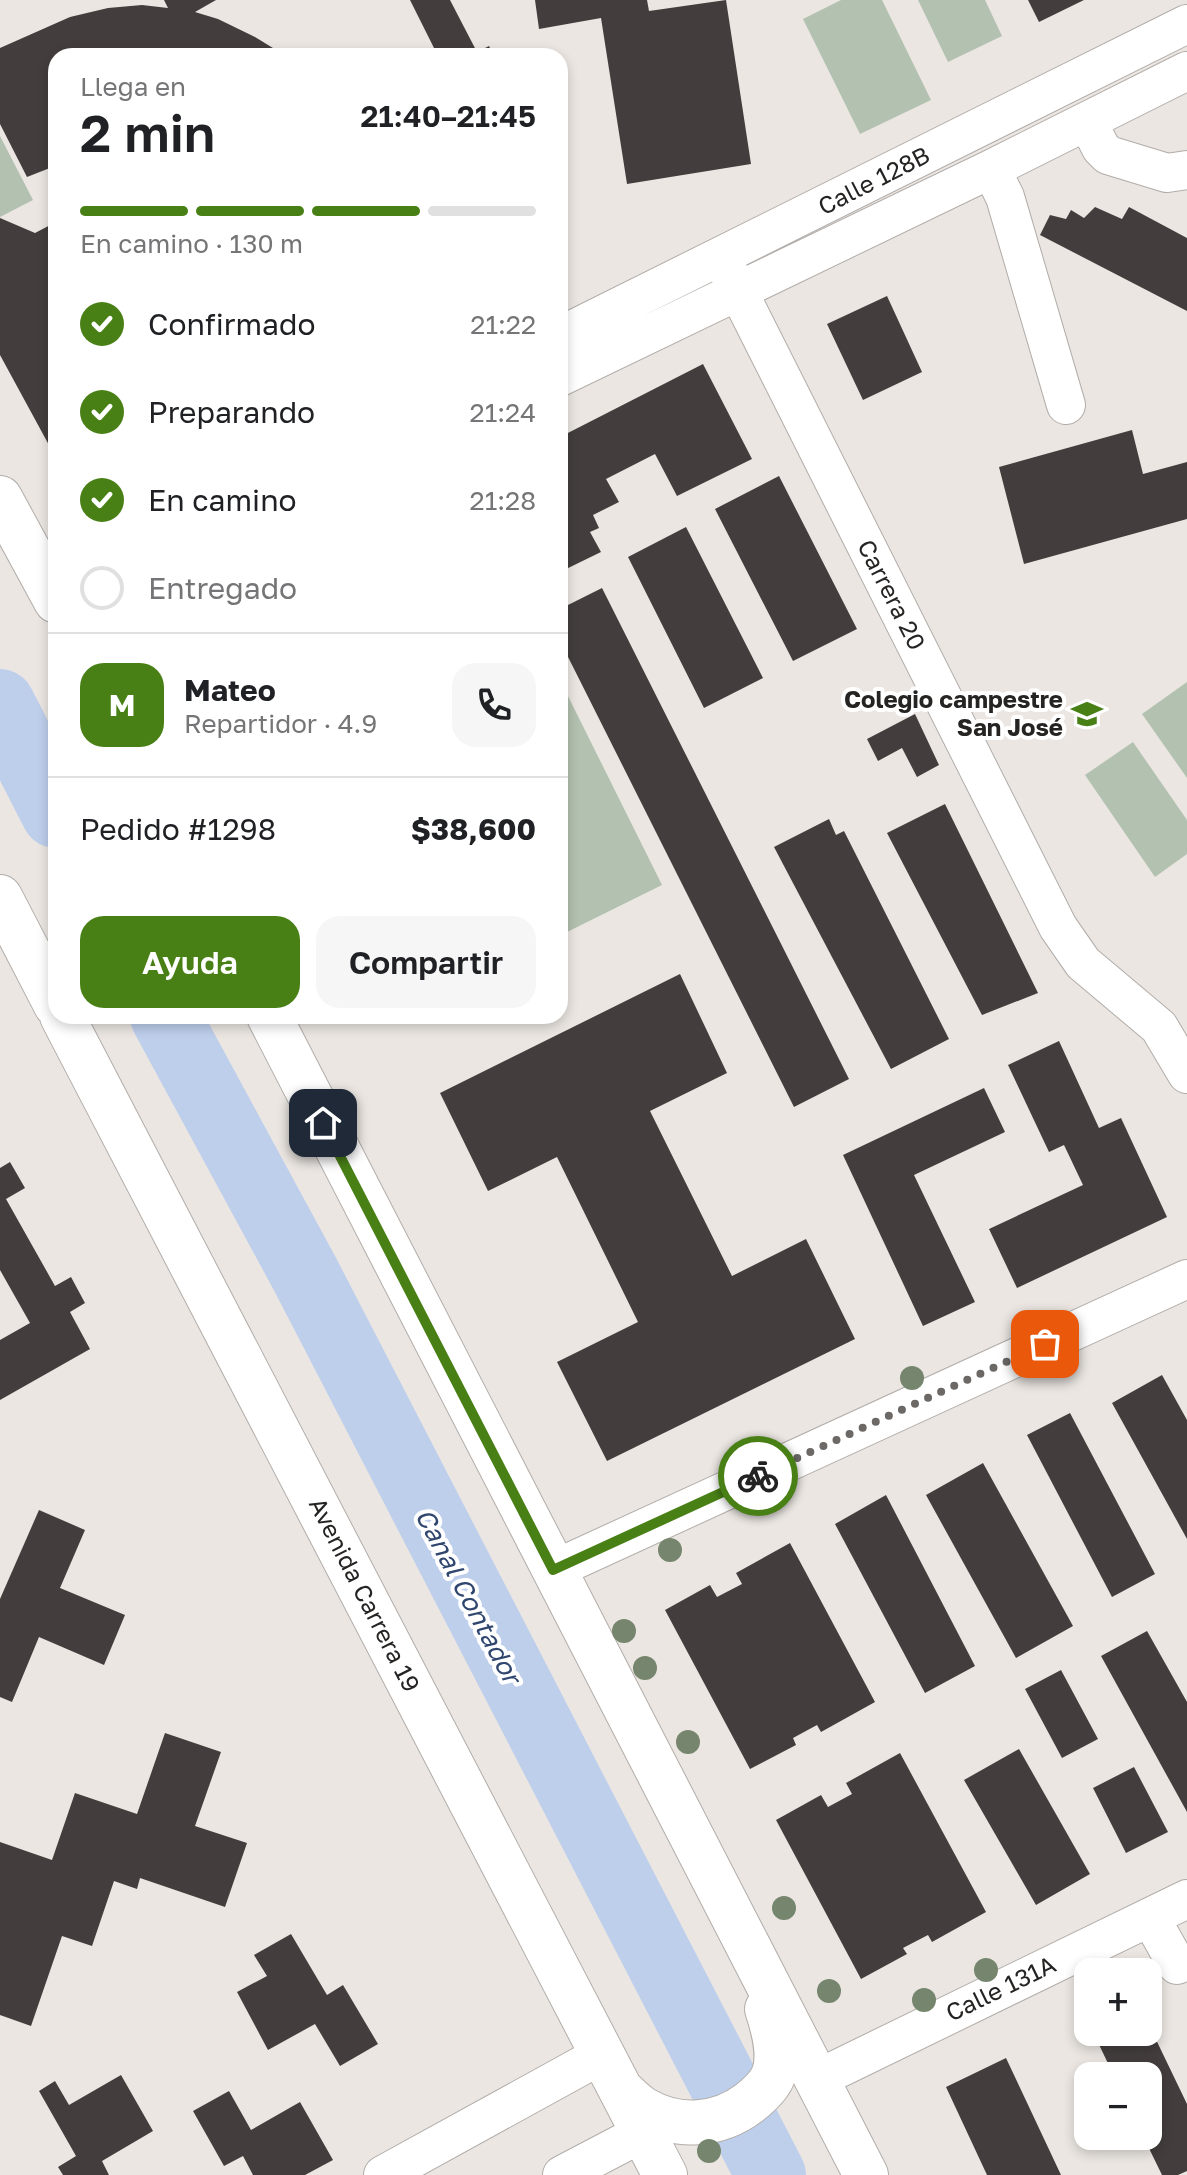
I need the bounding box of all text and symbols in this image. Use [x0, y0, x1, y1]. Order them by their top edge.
text: Llega en [80, 71, 186, 102]
text: 21:40–21:45 [361, 98, 536, 134]
text: 2 min [80, 101, 215, 163]
street label: Calle 128B [813, 139, 934, 220]
text: En camino · 130 m [80, 228, 303, 259]
icon: check [80, 302, 124, 346]
text: Confirmado [148, 306, 316, 342]
text: 21:22 [470, 309, 536, 340]
icon: check [80, 390, 124, 434]
text: Preparando [148, 394, 315, 430]
text: 21:24 [470, 397, 536, 428]
icon: check [80, 478, 124, 522]
text: En camino [148, 482, 297, 518]
text: 21:28 [470, 485, 536, 516]
street label: Carrera 20 [852, 534, 932, 654]
text: Entregado [148, 570, 297, 606]
button: phone [452, 663, 536, 747]
text: Mateo [184, 672, 276, 708]
place label: Colegio campestre San José [844, 684, 1063, 741]
text: M [109, 687, 135, 723]
school or university icon: Colegio campestre San José [1070, 697, 1104, 731]
text: Repartidor · 4.9 [184, 708, 377, 739]
text: Pedido #1298 [80, 811, 276, 847]
text: $38,600 [411, 811, 536, 847]
button: Ayuda [80, 916, 300, 1008]
button: Compartir [316, 916, 536, 1008]
pin [289, 1089, 357, 1157]
icon: home [301, 1101, 345, 1145]
pin [1011, 1310, 1079, 1378]
icon: bag [1023, 1322, 1067, 1366]
courier [718, 1436, 798, 1516]
icon: bike [736, 1454, 780, 1498]
street label: Avenida Carrera 19 [304, 1492, 427, 1696]
water label: Canal Contador [409, 1503, 529, 1692]
street label: Calle 131A [941, 1949, 1060, 2027]
map controls [1074, 1958, 1162, 2150]
button: + [1074, 1958, 1162, 2046]
button: − [1074, 2062, 1162, 2150]

